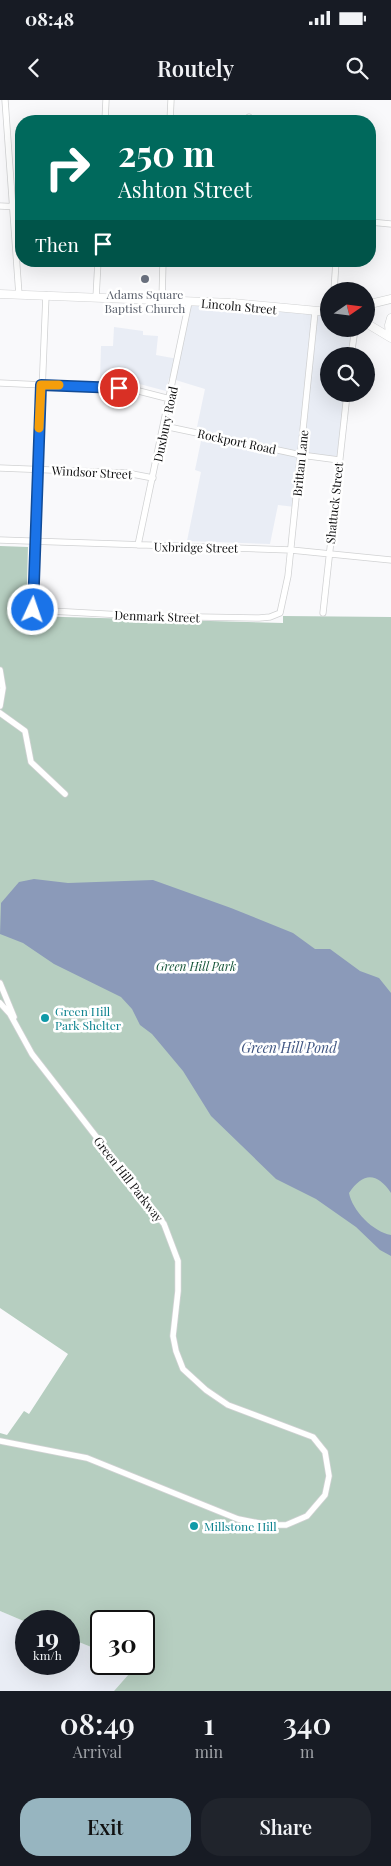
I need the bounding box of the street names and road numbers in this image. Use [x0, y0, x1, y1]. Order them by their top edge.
street label: Lincoln Street [201, 295, 278, 317]
street label: Duxbury Road [149, 385, 181, 463]
street label: Rockport Road [196, 425, 278, 457]
street label: Brittan Lane [289, 429, 311, 497]
street label: Shattuck Street [322, 461, 346, 545]
street label: Windsor Street [50, 462, 133, 482]
street label: Uxbridge Street [154, 538, 239, 556]
street label: Denmark Street [114, 607, 201, 626]
street label: Green Hill Parkway [91, 1133, 167, 1225]

